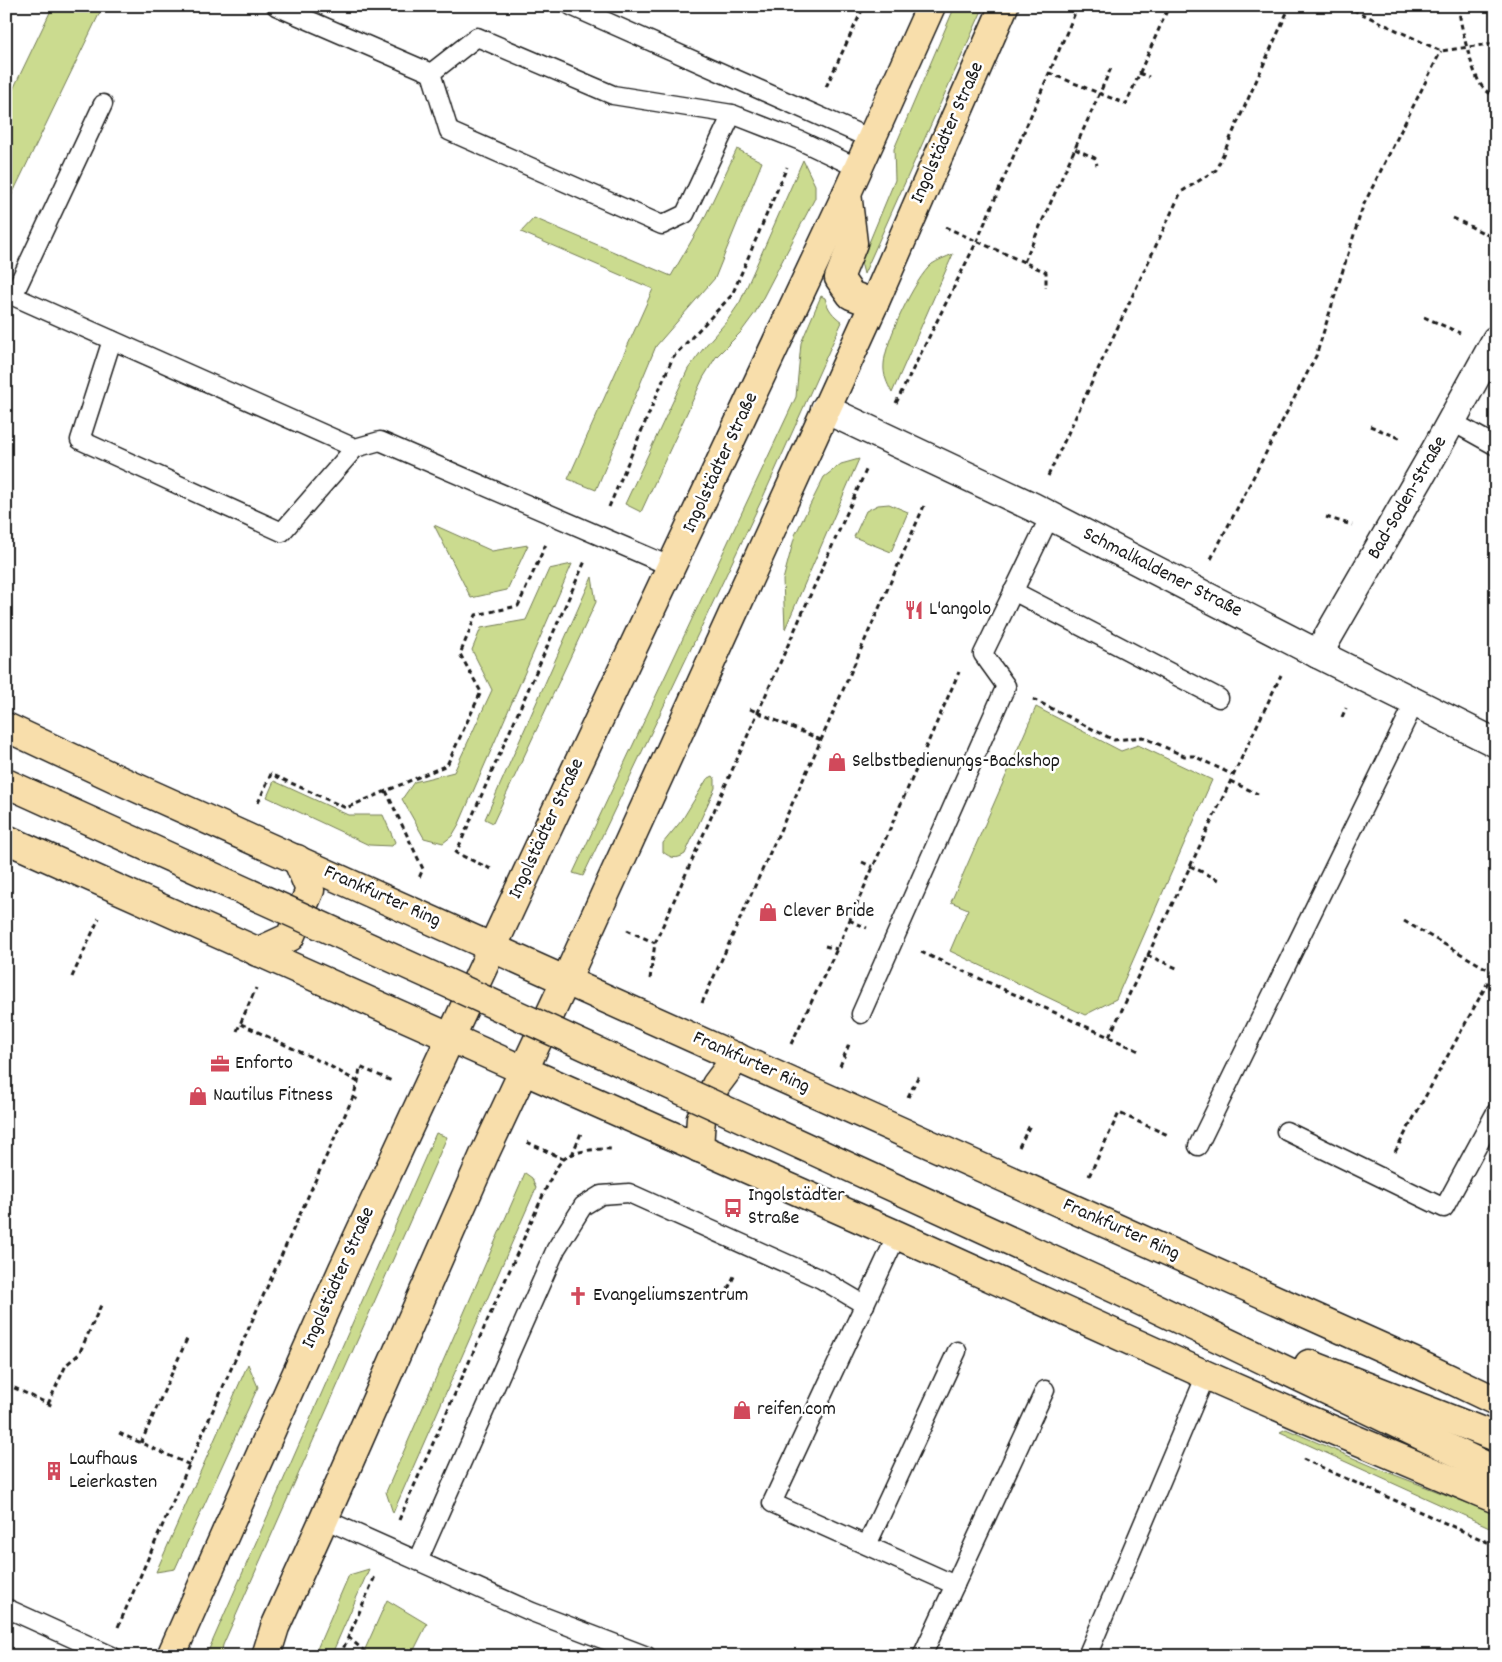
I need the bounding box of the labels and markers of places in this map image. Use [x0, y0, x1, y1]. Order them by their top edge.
place label: L'angolo [929, 596, 991, 624]
restaurant icon: L'angolo [903, 599, 925, 621]
place label: Selbstbedienungs-Backshop [852, 748, 1060, 776]
shop icon: Selbstbedienungs-Backshop [826, 751, 848, 773]
place label: Clever Bride [783, 898, 875, 926]
shop icon: Clever Bride [757, 901, 779, 923]
place label: Enforto [235, 1050, 293, 1078]
office icon: Enforto [209, 1053, 231, 1075]
place label: Nautilus Fitness [213, 1082, 333, 1110]
shop icon: Nautilus Fitness [187, 1085, 209, 1107]
place label: Ingolstädter Straße [748, 1182, 845, 1233]
bus stop icon: Ingolstädter Straße [722, 1197, 744, 1219]
place label: Evangeliumszentrum [593, 1282, 749, 1310]
church icon: Evangeliumszentrum [567, 1285, 589, 1307]
place label: reifen.com [757, 1396, 836, 1424]
shop icon: reifen.com [731, 1399, 753, 1421]
place label: Laufhaus Leierkasten [69, 1446, 157, 1497]
building icon: Laufhaus Leierkasten [43, 1460, 65, 1482]

